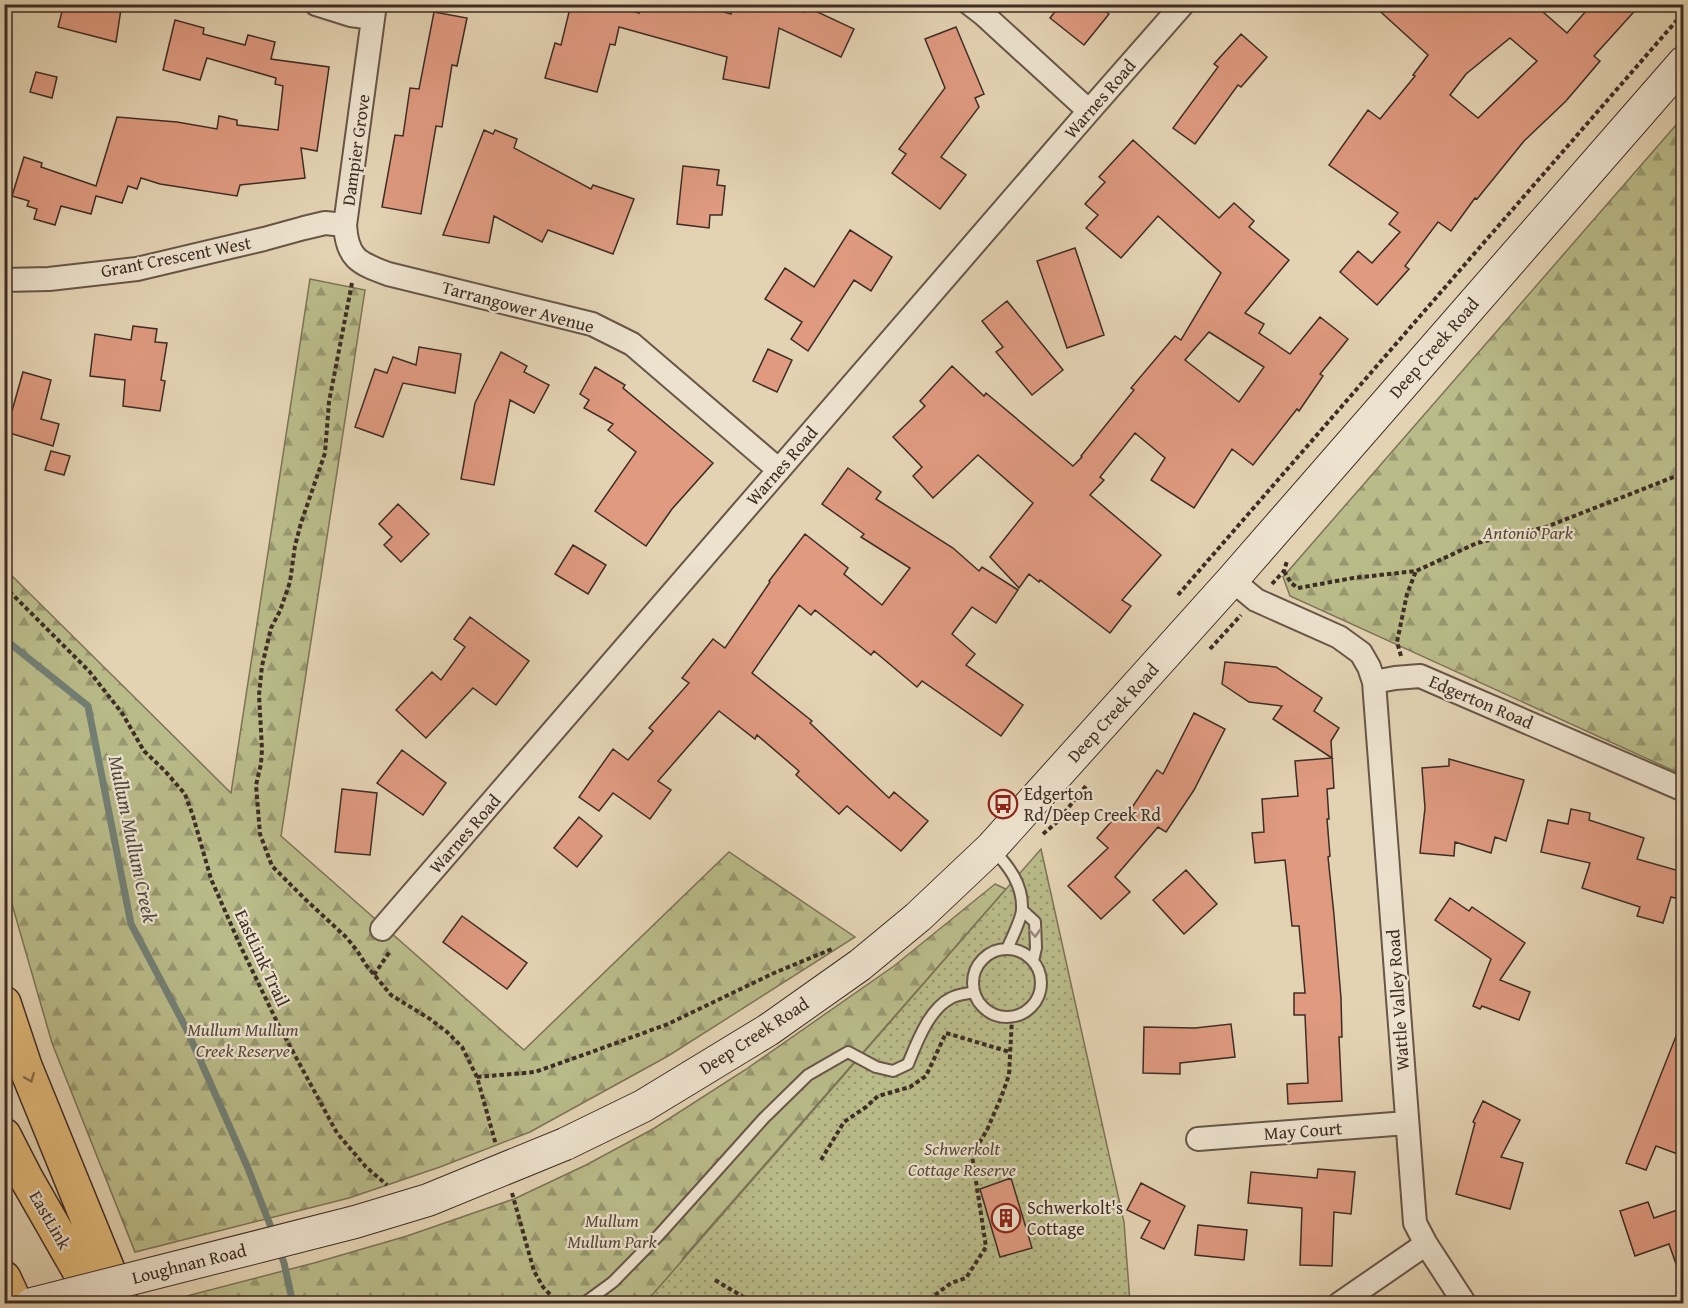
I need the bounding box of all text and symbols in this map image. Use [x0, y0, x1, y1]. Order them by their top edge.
street label: Warnes Road [1057, 53, 1142, 144]
street label: Dampier Grove [334, 92, 377, 207]
street label: Grant Crescent West [98, 229, 254, 284]
street label: Tarrangower Avenue [439, 273, 597, 340]
street label: Deep Creek Road [1382, 291, 1485, 404]
street label: Warnes Road [739, 420, 824, 511]
park label: Antonio Park [1482, 519, 1574, 546]
street label: Deep Creek Road [1060, 656, 1165, 769]
street label: Edgerton Road [1425, 667, 1538, 736]
water label: Mullum Mullum Creek [102, 753, 166, 926]
place label: Edgerton Rd/Deep Creek Rd [1024, 780, 1161, 828]
street label: Warnes Road [422, 788, 507, 879]
bus stop icon: Edgerton Rd/Deep Creek Rd [987, 788, 1019, 820]
street label: EastLink Trail [228, 905, 297, 1011]
street label: Wattle Valley Road [1379, 928, 1416, 1072]
one-way arrow [1029, 929, 1042, 938]
street label: Deep Creek Road [693, 990, 814, 1081]
park label: Mullum Mullum Creek Reserve [187, 1016, 299, 1064]
one-way arrow [23, 1072, 35, 1083]
street label: May Court [1263, 1114, 1344, 1147]
park label: Schwerkolt Cottage Reserve [908, 1135, 1016, 1183]
street label: EastLink [23, 1185, 79, 1255]
place label: Schwerkolt's Cottage [1027, 1194, 1123, 1242]
building icon: Schwerkolt's Cottage [990, 1202, 1022, 1234]
park label: Mullum Mullum Park [567, 1207, 658, 1255]
street label: Loughnan Road [129, 1236, 249, 1291]

